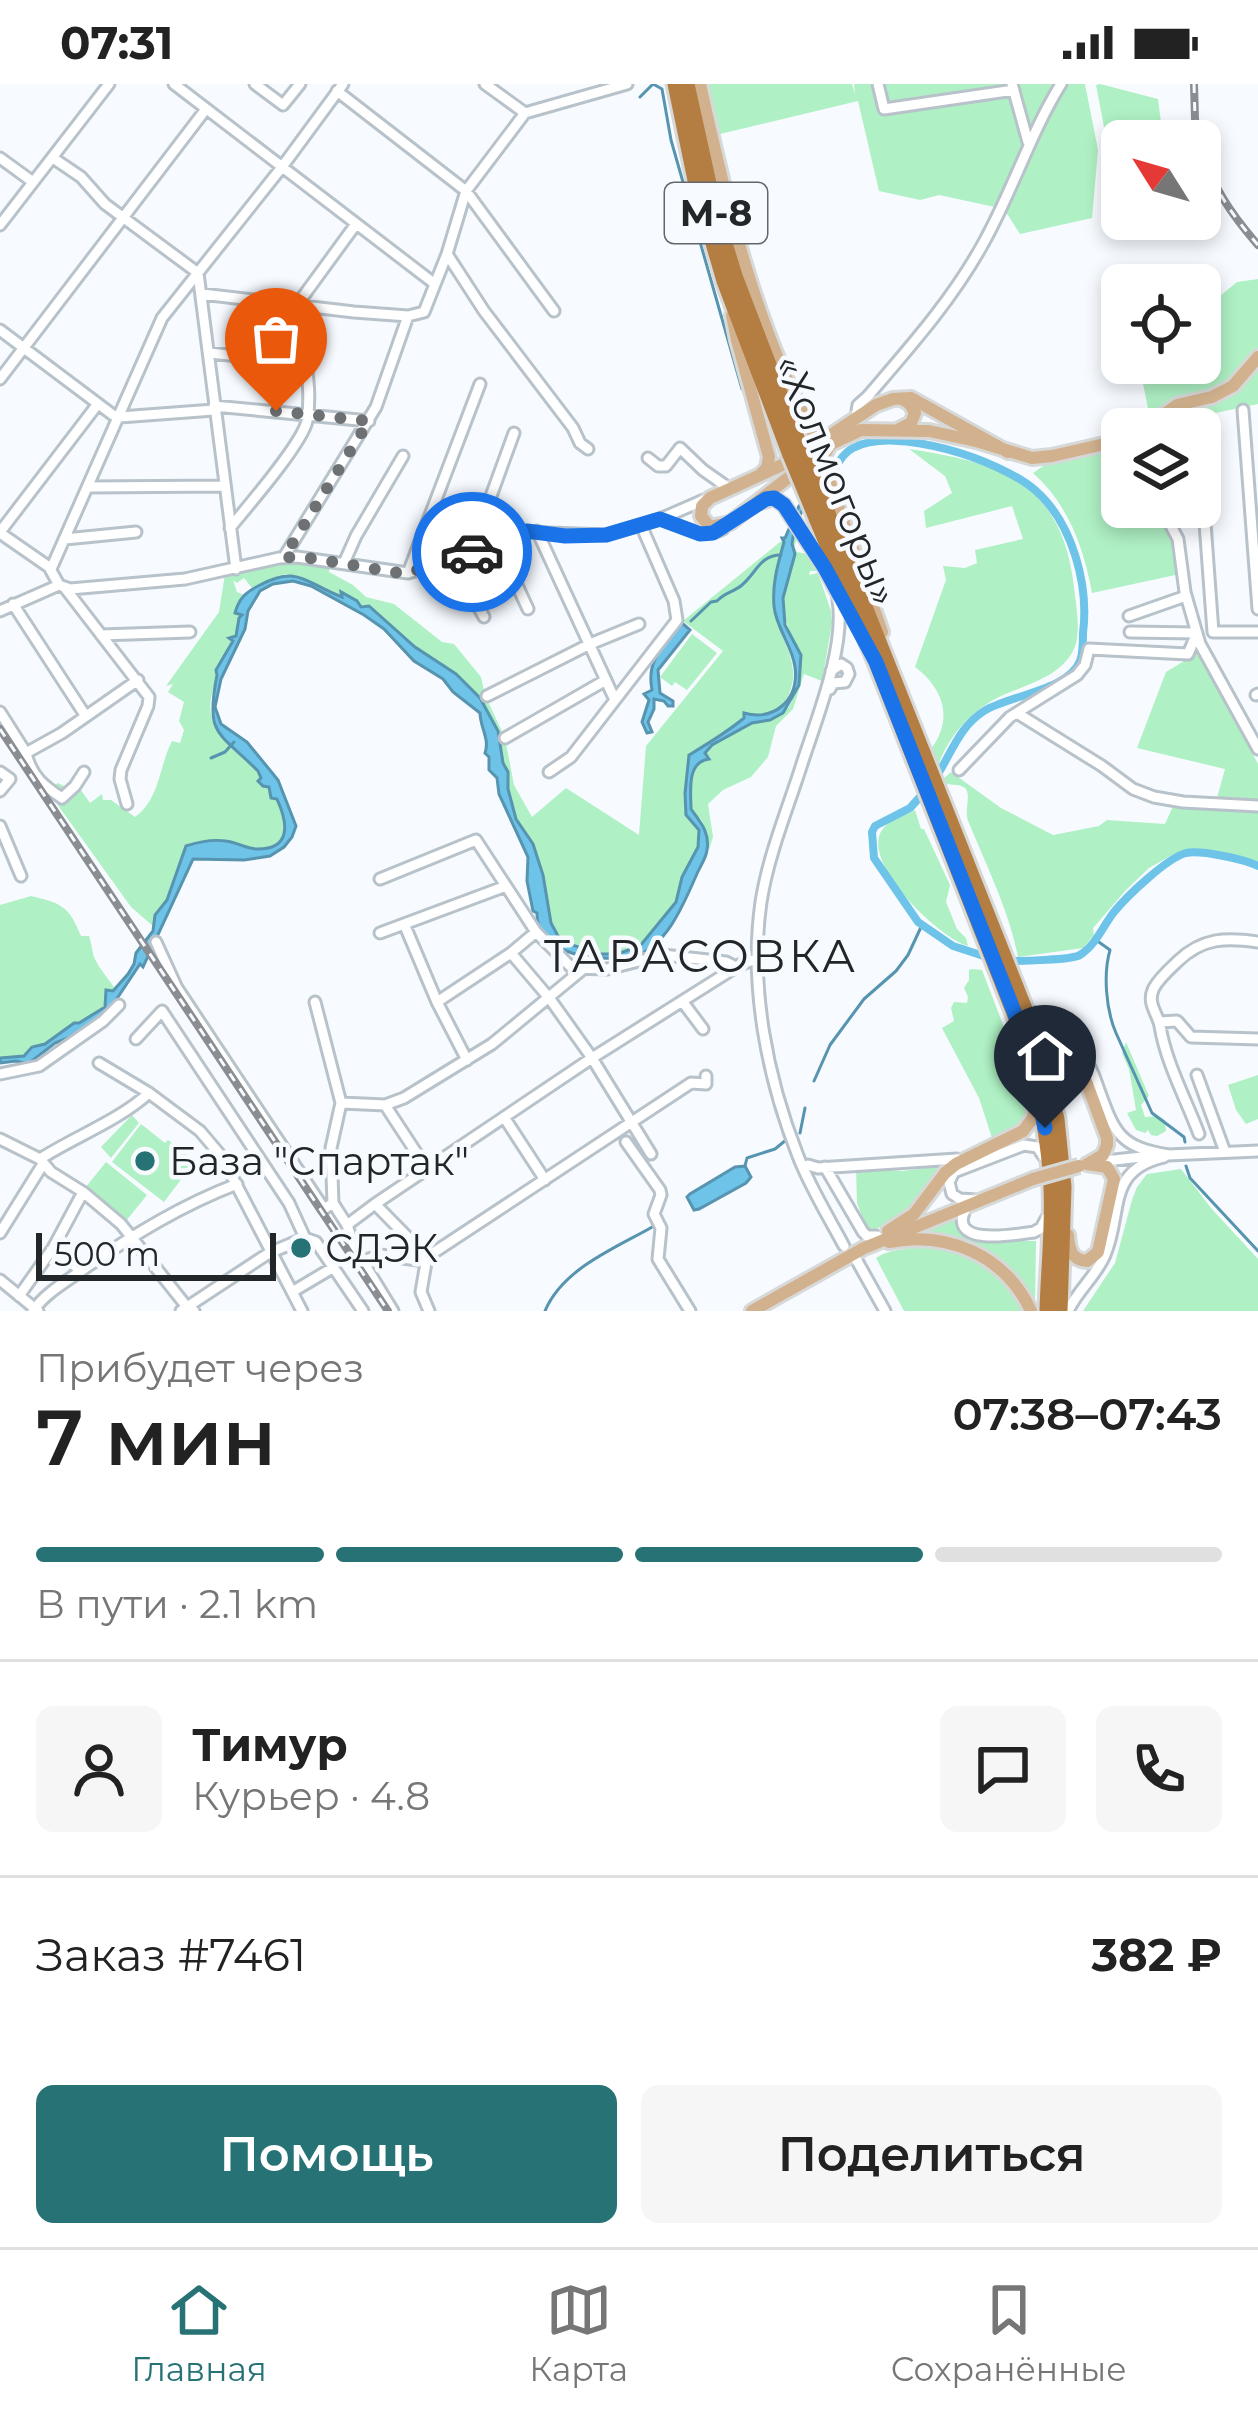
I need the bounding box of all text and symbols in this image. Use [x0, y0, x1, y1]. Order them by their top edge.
text: 07:31 [60, 15, 173, 70]
north arrow [1101, 120, 1221, 240]
map controls [1101, 120, 1221, 528]
road number: М-8 [665, 183, 767, 243]
button: locate [1101, 264, 1221, 384]
pin [225, 288, 327, 411]
icon: bag [243, 306, 309, 372]
street label: «Холмогоры» [765, 348, 909, 612]
button: layers [1101, 408, 1221, 528]
courier [412, 492, 532, 612]
icon: car [439, 519, 505, 585]
district label: ТАРАСОВКА [544, 928, 858, 983]
pin [994, 1005, 1096, 1128]
icon: home [1012, 1023, 1078, 1089]
place label: База "Спартак" [169, 1137, 469, 1185]
marker: База "Спартак" [132, 1148, 158, 1174]
place label: СДЭК [325, 1224, 438, 1272]
scale bar [36, 1227, 276, 1280]
text: 500 m [54, 1234, 160, 1274]
marker: СДЭК [288, 1235, 314, 1261]
text: Прибудет через [36, 1344, 364, 1392]
text: 07:38–07:43 [952, 1386, 1222, 1441]
text: 7 мин [36, 1389, 276, 1485]
text: В пути · 2.1 km [36, 1580, 318, 1628]
button: person [36, 1706, 162, 1832]
button: chat [940, 1706, 1066, 1832]
button: phone [1096, 1706, 1222, 1832]
text: Тимур [192, 1717, 348, 1772]
text: Курьер · 4.8 [192, 1772, 430, 1820]
text: Заказ #7461 [36, 1927, 306, 1982]
text: 382 ₽ [1091, 1927, 1222, 1982]
button: Помощь [36, 2085, 617, 2223]
button: Поделиться [641, 2085, 1222, 2223]
tab: Главная [131, 2277, 267, 2389]
tab: Карта [529, 2277, 628, 2389]
tab: Сохранённые [891, 2277, 1127, 2389]

